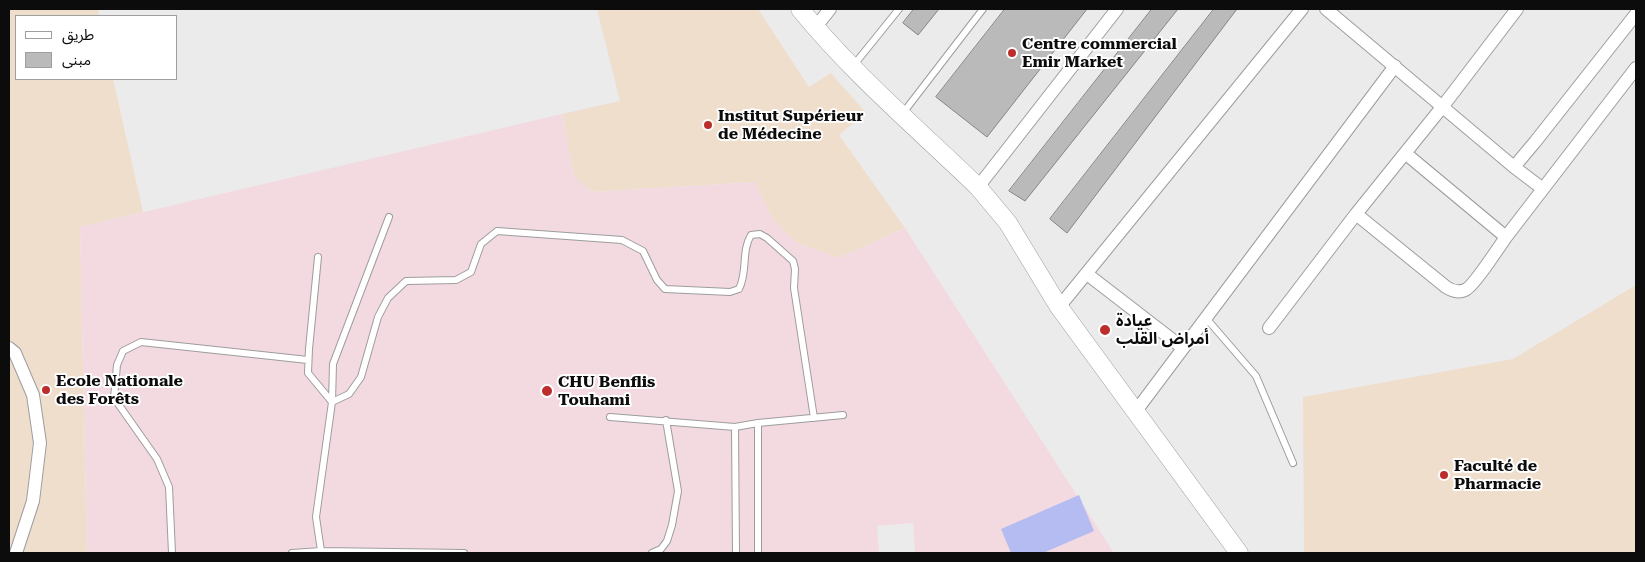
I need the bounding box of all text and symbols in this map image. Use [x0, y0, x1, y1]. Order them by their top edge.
legend [15, 15, 178, 80]
text: طريق [62, 26, 94, 44]
place label: Centre commercial Emir Market [1022, 34, 1177, 72]
marker: Centre commercial Emir Market [1006, 47, 1018, 59]
text: مبنى [62, 51, 91, 69]
place label: Institut Supérieur de Médecine [718, 106, 863, 144]
marker: Institut Supérieur de Médecine [702, 119, 714, 131]
place label: عيادة أمراض القلب [1116, 311, 1209, 349]
marker: عيادة أمراض القلب [1098, 323, 1112, 337]
place label: Ecole Nationale des Forêts [56, 371, 183, 409]
place label: CHU Benflis Touhami [558, 372, 655, 410]
marker: Ecole Nationale des Forêts [40, 384, 52, 396]
marker: CHU Benflis Touhami [540, 384, 554, 398]
place label: Faculté de Pharmacie [1454, 456, 1541, 494]
marker: Faculté de Pharmacie [1438, 469, 1450, 481]

